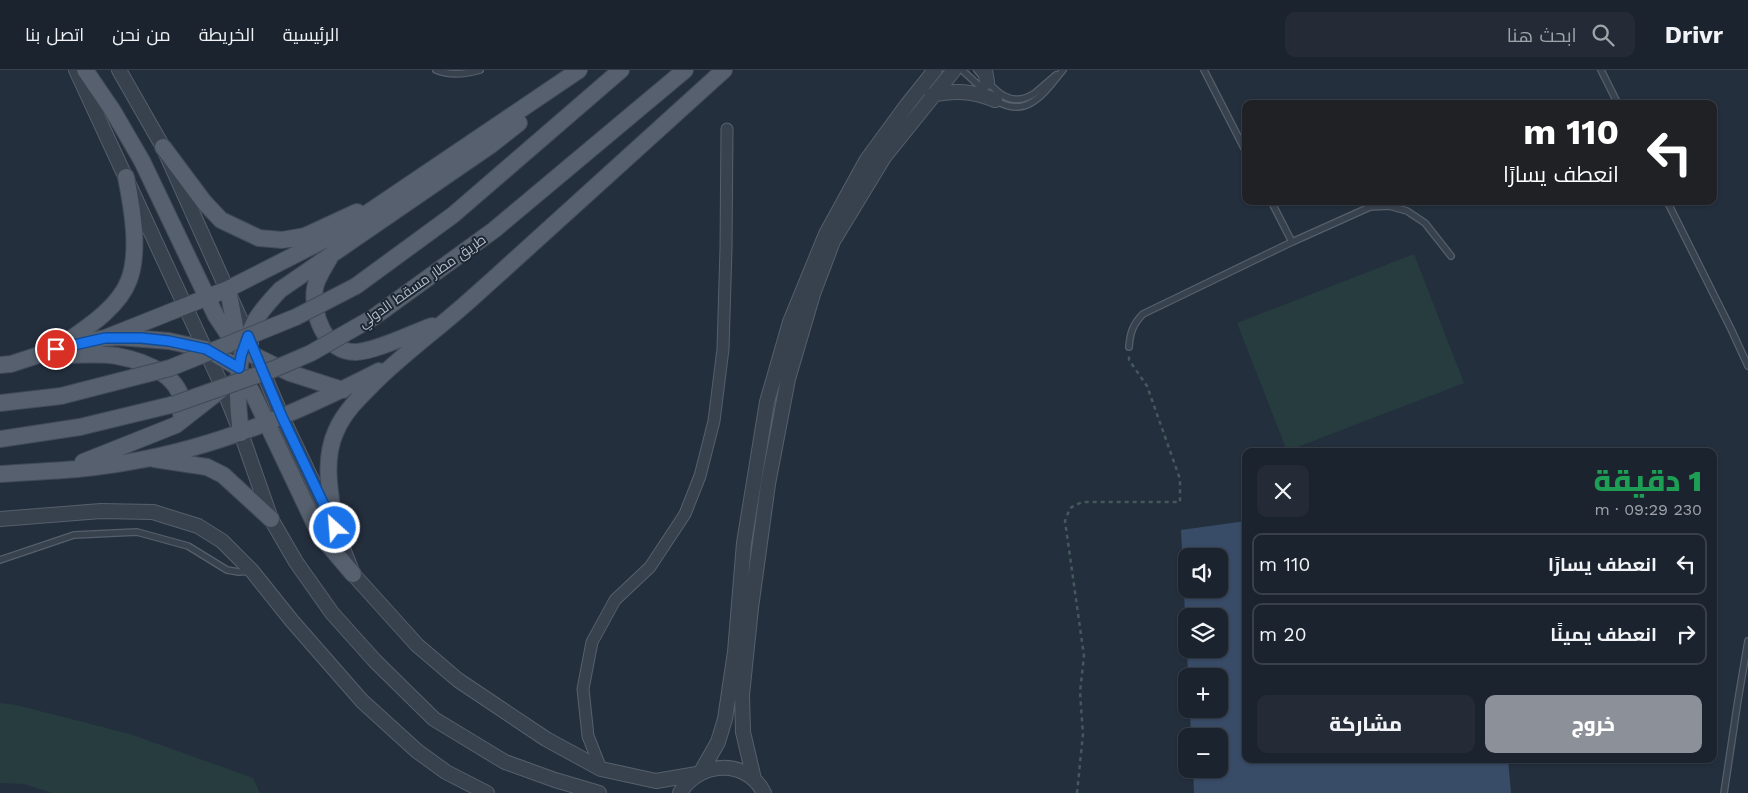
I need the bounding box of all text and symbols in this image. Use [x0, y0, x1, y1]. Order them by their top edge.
search box [1285, 12, 1635, 57]
icon: search [1589, 21, 1617, 49]
text: Drivr [1665, 21, 1723, 49]
text: اتصل بنا [25, 24, 84, 45]
text: من نحن [112, 24, 171, 45]
text: الخريطة [199, 24, 255, 45]
text: الرئيسية [283, 24, 339, 45]
text: ابحث هنا [1507, 24, 1577, 47]
text: 110 m [1523, 111, 1619, 153]
icon: left [1637, 120, 1702, 185]
text: انعطف يسارًا [1503, 162, 1619, 187]
street label: طريق مطار مسقط الدولي [355, 231, 491, 334]
pin [35, 328, 77, 370]
icon: arrive [42, 335, 70, 363]
text: 1 دقيقة [1593, 463, 1702, 498]
button: close [1257, 465, 1309, 517]
text: 230 m · 09:29 [1594, 500, 1702, 519]
position arrow [308, 501, 360, 553]
map controls [1178, 548, 1228, 778]
button: sound [1178, 548, 1228, 598]
icon: left [1672, 550, 1700, 578]
text: 110 m [1259, 553, 1310, 576]
text: انعطف يسارًا [1548, 553, 1657, 576]
button: layers [1178, 608, 1228, 658]
icon: right [1672, 620, 1700, 648]
text: 20 m [1259, 623, 1307, 646]
text: انعطف يمينًا [1550, 623, 1657, 646]
button: + [1178, 668, 1228, 718]
button: مشاركة [1257, 695, 1475, 753]
button: خروج [1485, 695, 1702, 753]
button: − [1178, 728, 1228, 778]

